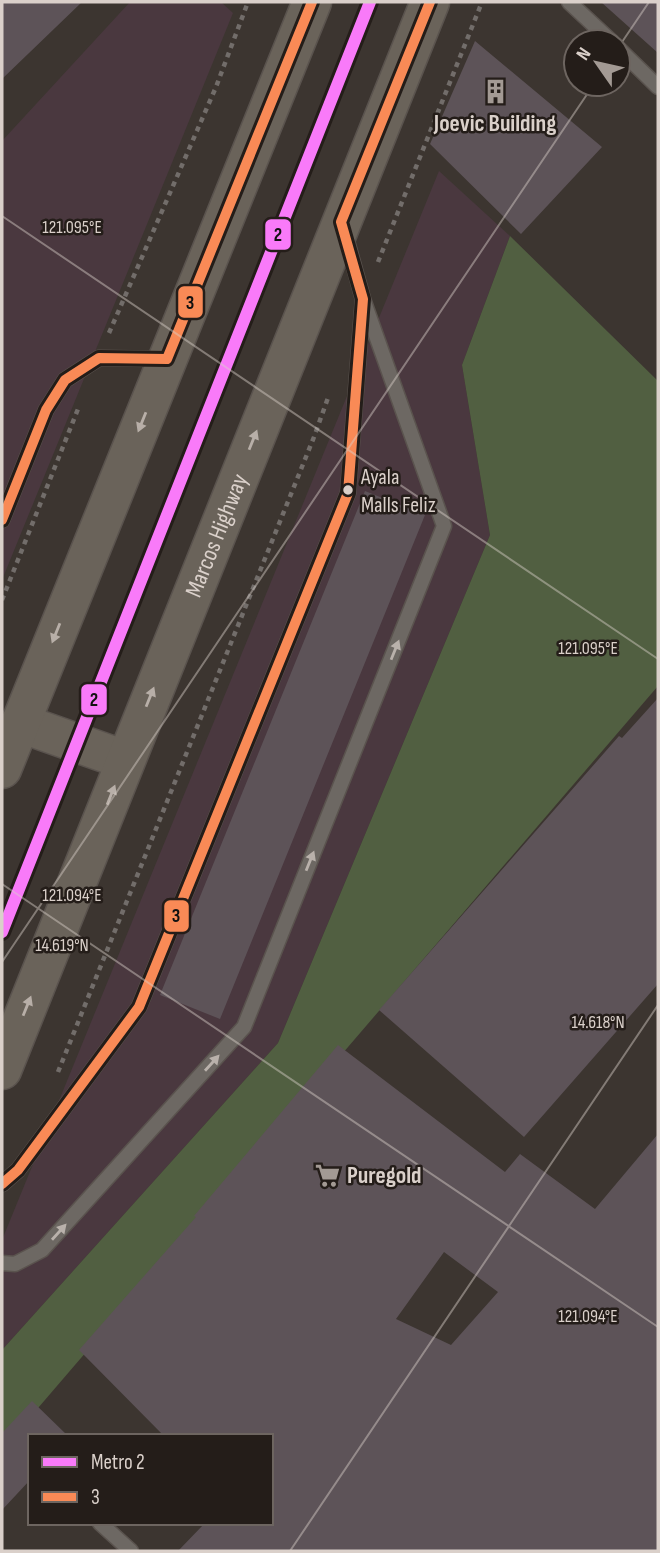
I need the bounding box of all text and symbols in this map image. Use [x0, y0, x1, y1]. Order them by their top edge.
north arrow [562, 28, 632, 98]
text: N [572, 44, 597, 65]
building icon: Joevic Building [481, 78, 509, 106]
place label: Joevic Building [433, 109, 556, 138]
text: 121.095°E [42, 217, 102, 238]
line badge: 2 [264, 218, 292, 251]
text: 2 [274, 224, 282, 247]
line badge: 3 [177, 285, 204, 319]
text: 3 [186, 292, 194, 315]
one-way arrow [136, 412, 147, 433]
one-way arrow [248, 430, 259, 451]
place label: Ayala Malls Feliz [360, 464, 436, 519]
street label: Marcos Highway [179, 470, 254, 601]
marker: Ayala Malls Feliz [341, 483, 355, 497]
one-way arrow [51, 622, 62, 643]
text: 121.095°E [558, 638, 618, 659]
one-way arrow [389, 639, 400, 660]
line badge: 2 [80, 683, 108, 716]
one-way arrow [145, 686, 156, 707]
text: 2 [90, 689, 98, 712]
one-way arrow [105, 784, 116, 805]
one-way arrow [305, 850, 316, 871]
text: 121.094°E [42, 885, 102, 906]
line badge: 3 [163, 899, 190, 933]
text: 3 [172, 905, 180, 928]
text: 14.619°N [35, 935, 89, 956]
one-way arrow [21, 996, 32, 1017]
text: 14.618°N [571, 1012, 625, 1033]
one-way arrow [203, 1055, 219, 1072]
supermarket icon: Puregold [313, 1161, 341, 1189]
place label: Puregold [347, 1161, 422, 1190]
one-way arrow [50, 1224, 66, 1241]
text: 121.094°E [558, 1306, 618, 1327]
legend [28, 1434, 273, 1525]
text: Metro 2 [91, 1450, 145, 1475]
text: 3 [91, 1485, 100, 1510]

